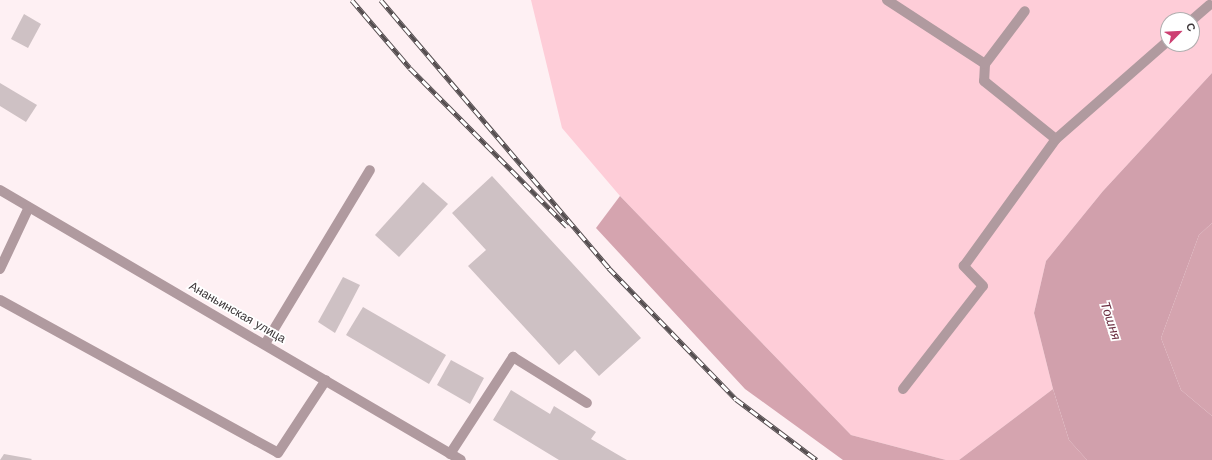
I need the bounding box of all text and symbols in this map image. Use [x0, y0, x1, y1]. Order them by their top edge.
north arrow [1160, 12, 1200, 52]
text: С [1183, 21, 1198, 34]
street label: Ананьинская улица [186, 279, 288, 347]
water label: Тошня [1096, 300, 1124, 342]

